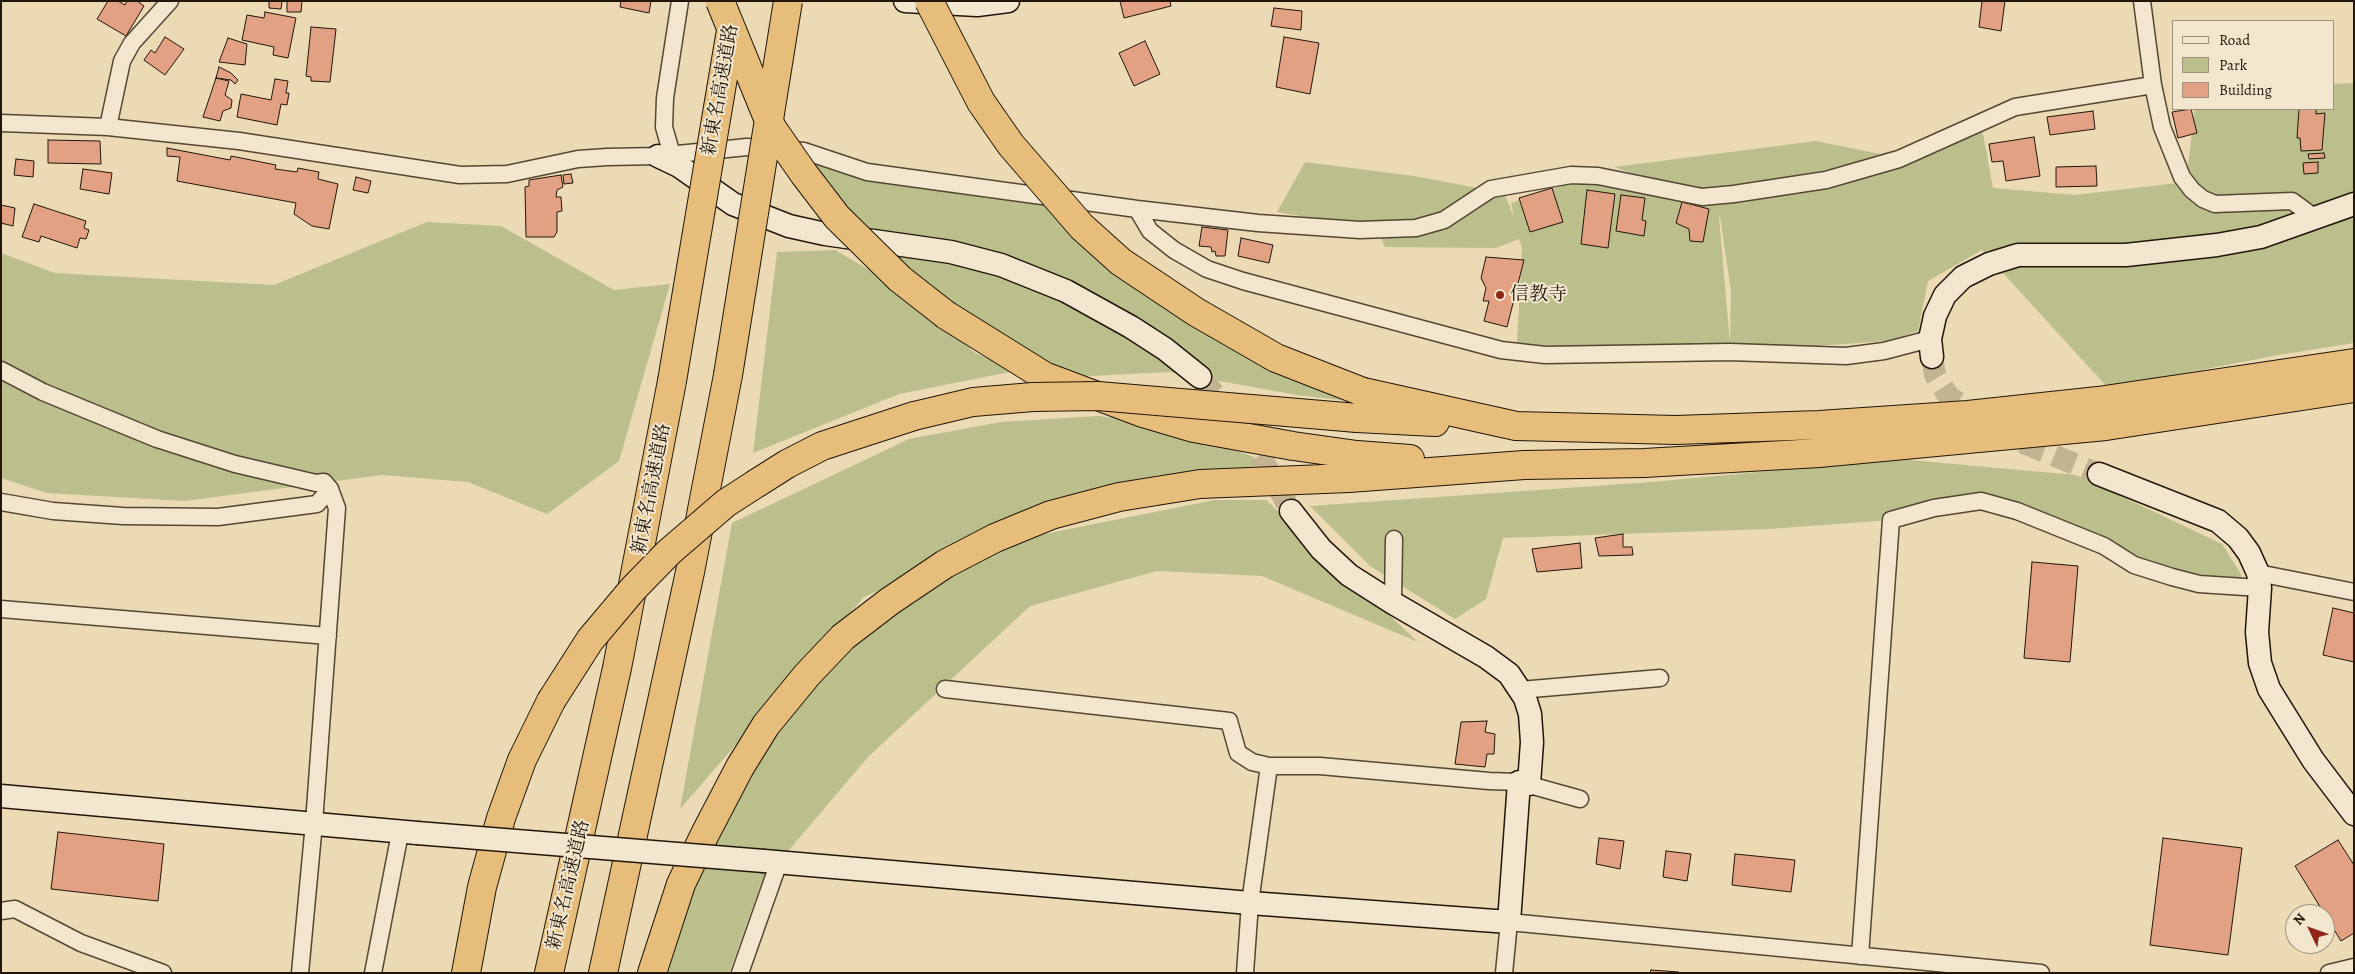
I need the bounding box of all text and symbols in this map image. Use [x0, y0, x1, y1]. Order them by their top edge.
legend [2172, 20, 2335, 110]
street label: 新東名高速道路 [698, 23, 744, 157]
text: Road [2219, 30, 2250, 50]
text: Park [2219, 55, 2247, 75]
text: Building [2219, 80, 2272, 100]
place label: 信教寺 [1510, 284, 1567, 306]
marker: 信教寺 [1494, 289, 1506, 301]
street label: 新東名高速道路 [628, 422, 676, 556]
street label: 新東名高速道路 [543, 818, 595, 952]
north arrow [2285, 904, 2335, 954]
text: N [2289, 909, 2310, 929]

